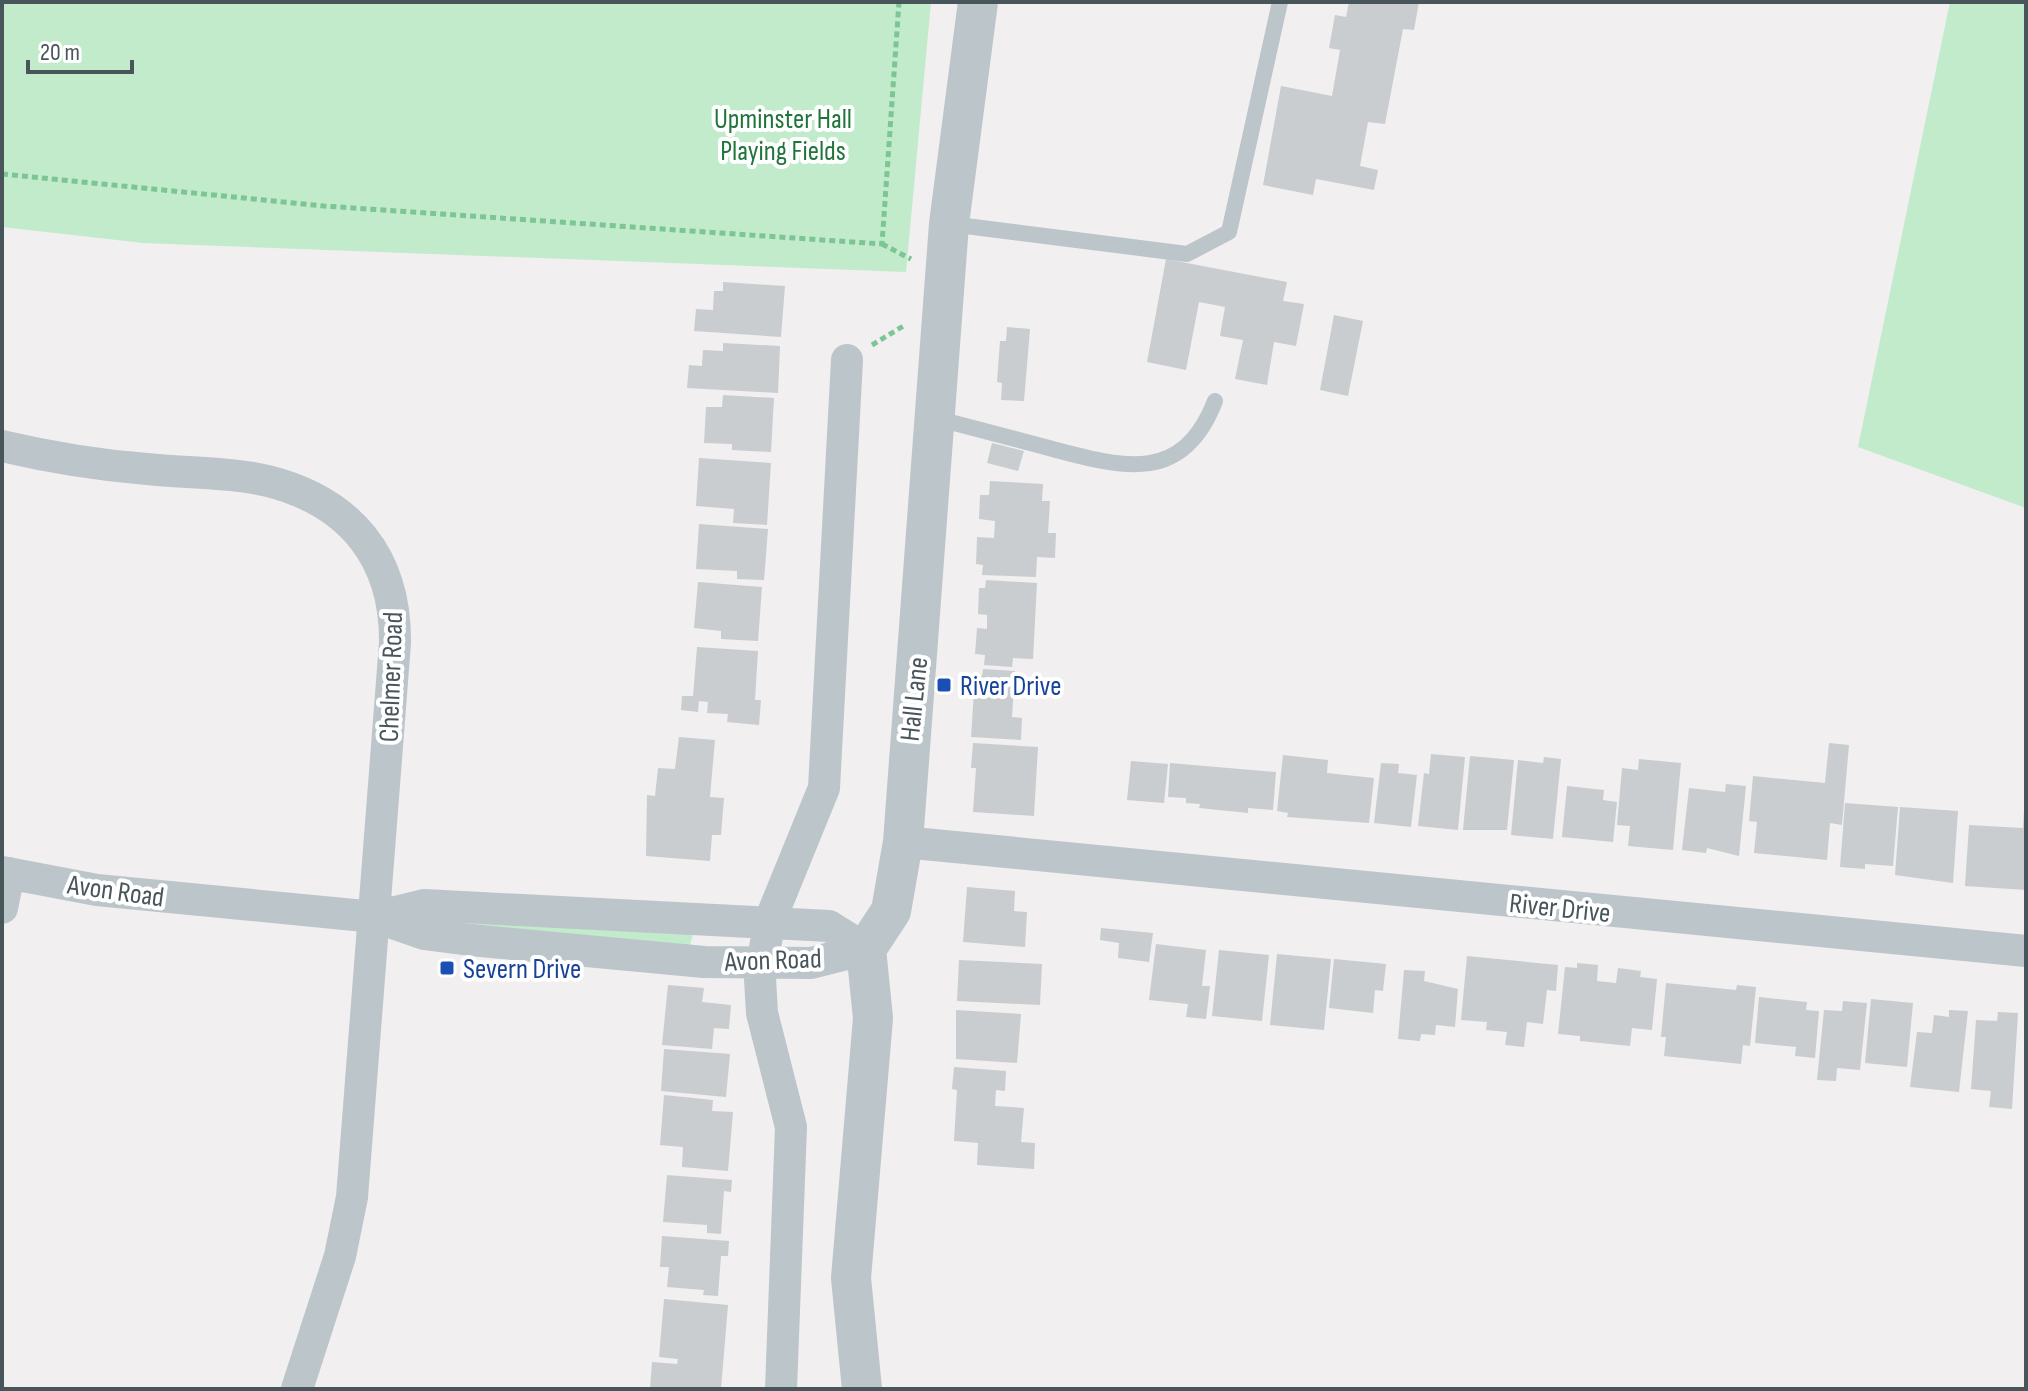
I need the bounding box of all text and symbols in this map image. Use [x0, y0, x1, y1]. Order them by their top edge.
scale bar [28, 24, 132, 74]
text: 20 m [40, 38, 80, 67]
park label: Upminster Hall Playing Fields [714, 103, 852, 168]
street label: Chelmer Road [373, 611, 410, 743]
street label: Hall Lane [894, 656, 935, 743]
place label: River Drive [960, 670, 1061, 703]
marker: River Drive [935, 676, 953, 694]
street label: Avon Road [64, 868, 166, 915]
street label: River Drive [1508, 887, 1612, 930]
street label: Avon Road [723, 942, 822, 979]
place label: Severn Drive [463, 953, 581, 986]
marker: Severn Drive [438, 959, 456, 977]

